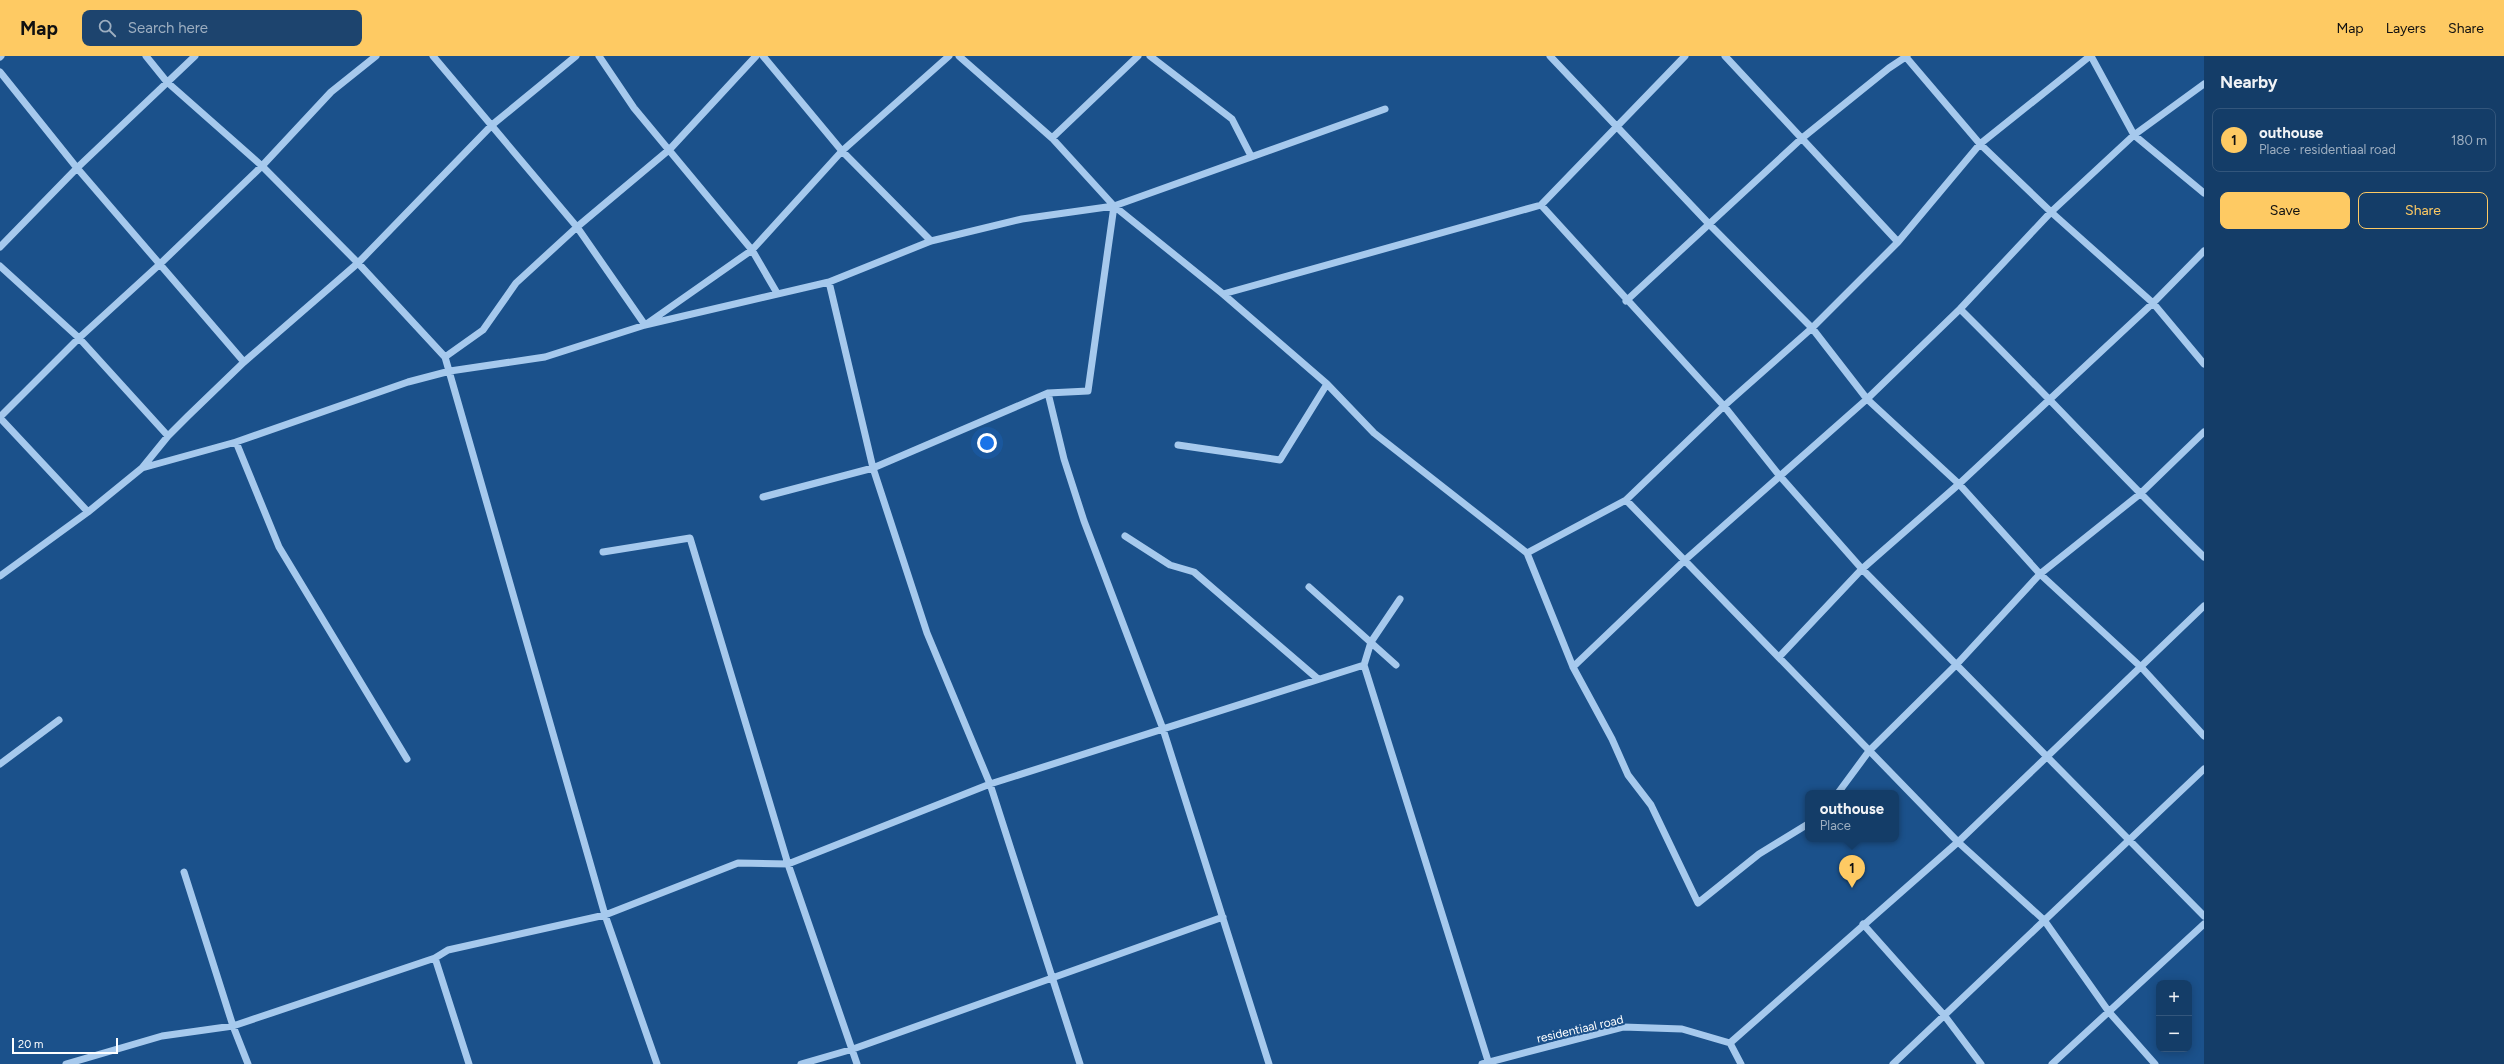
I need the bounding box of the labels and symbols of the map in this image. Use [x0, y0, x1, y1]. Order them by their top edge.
your location [977, 433, 997, 453]
pin: 1 [1839, 855, 1865, 888]
street label: residentiaal road [1535, 1012, 1625, 1046]
scale bar [12, 1036, 118, 1055]

